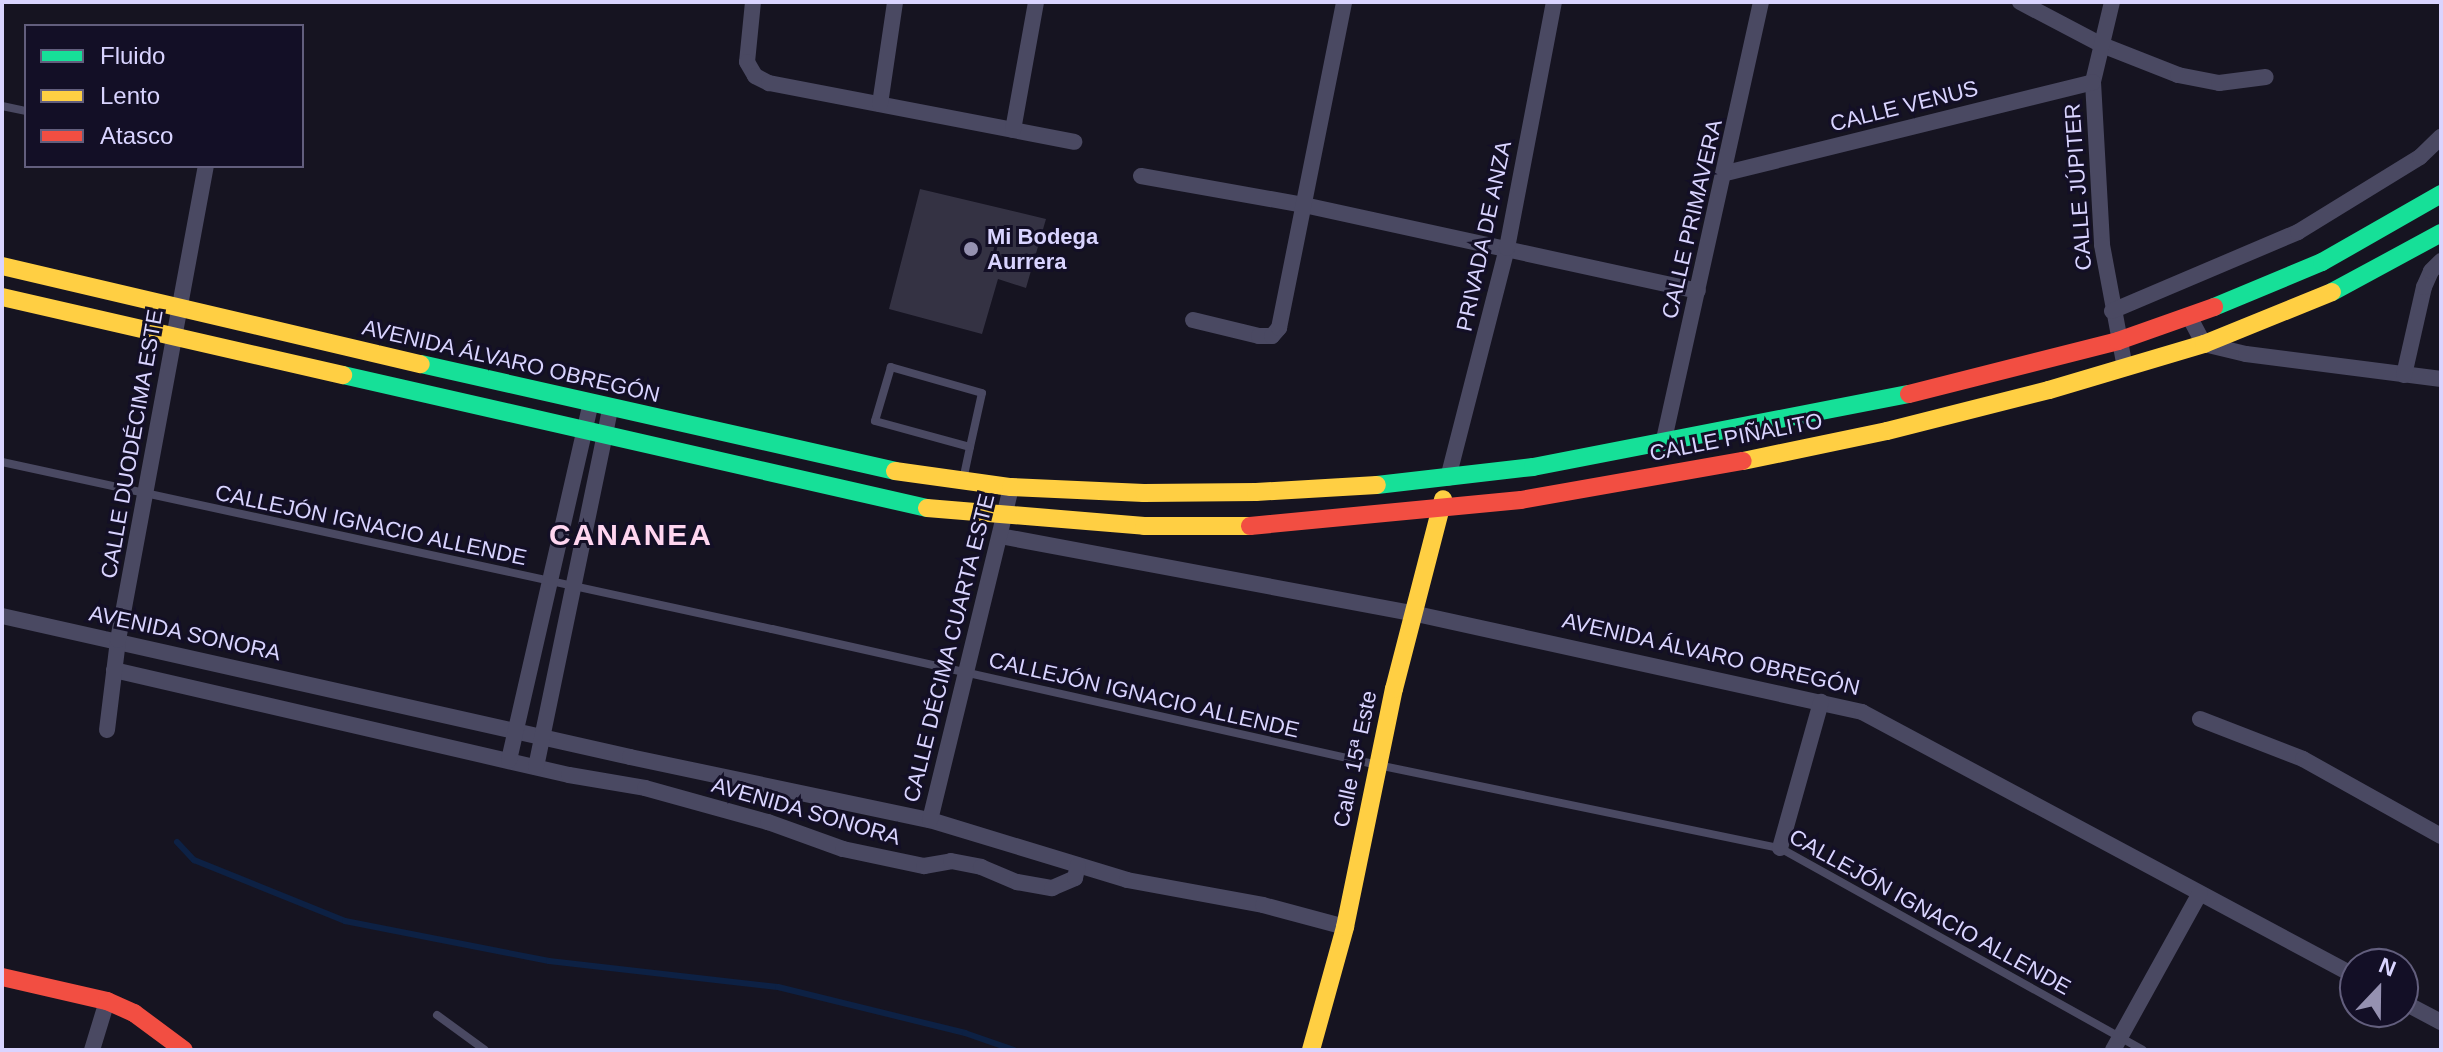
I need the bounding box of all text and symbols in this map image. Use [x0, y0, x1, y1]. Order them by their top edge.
legend [24, 24, 304, 168]
text: Fluido [100, 42, 165, 69]
street label: CALLE VENUS [1827, 75, 1981, 137]
text: Lento [100, 82, 160, 109]
street label: CALLE JÚPITER [2059, 103, 2097, 271]
street label: CALLE PRIMAVERA [1656, 117, 1728, 321]
text: Atasco [100, 122, 173, 149]
street label: PRIVADA DE ANZA [1451, 137, 1517, 335]
place label: Mi Bodega Aurrera [987, 223, 1098, 274]
marker: Mi Bodega Aurrera [962, 240, 980, 258]
street label: CALLE DUODÉCIMA ESTE [95, 307, 169, 581]
street label: AVENIDA ÁLVARO OBREGÓN [359, 314, 663, 408]
street label: CALLE PIÑALITO [1647, 407, 1825, 467]
street label: CALLEJÓN IGNACIO ALLENDE [212, 479, 530, 571]
street label: CALLE DÉCIMA CUARTA ESTE [898, 490, 1000, 806]
district label: CANANEA [549, 517, 713, 553]
street label: AVENIDA SONORA [86, 600, 284, 666]
street label: AVENIDA ÁLVARO OBREGÓN [1559, 607, 1863, 701]
street label: CALLEJÓN IGNACIO ALLENDE [986, 646, 1302, 744]
street label: Calle 15ª Este [1328, 688, 1382, 830]
street label: AVENIDA SONORA [708, 771, 904, 851]
street label: CALLEJÓN IGNACIO ALLENDE [1784, 823, 2076, 1001]
north arrow [2339, 948, 2419, 1028]
text: N [2375, 953, 2399, 982]

